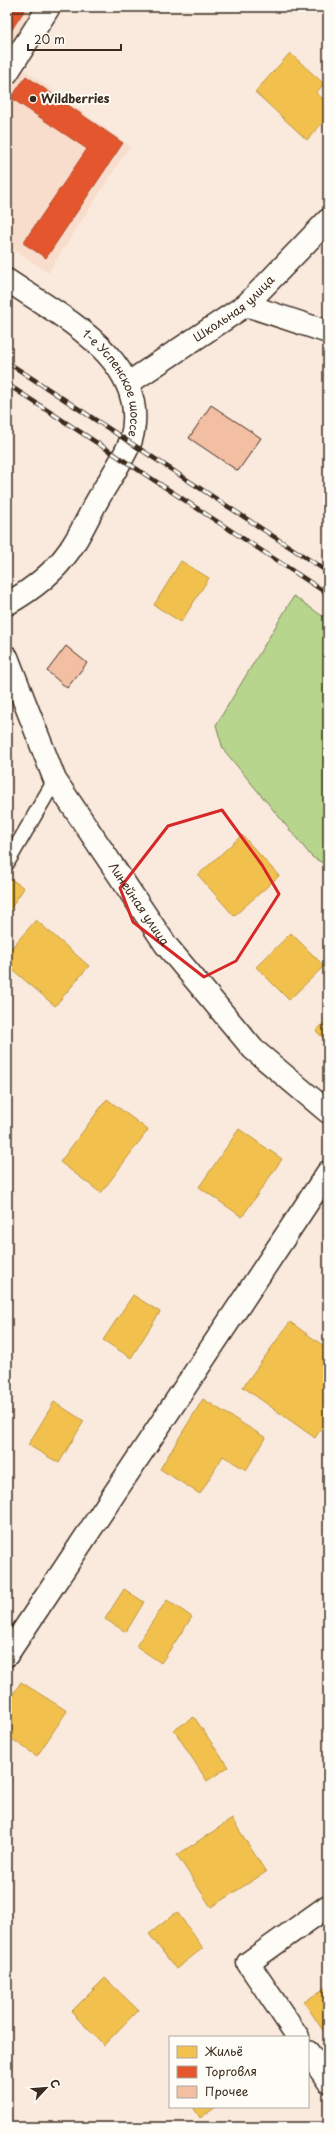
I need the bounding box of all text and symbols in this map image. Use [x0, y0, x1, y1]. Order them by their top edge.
scale bar [28, 26, 121, 52]
text: 20 m [34, 30, 65, 48]
place label: Wildberries [41, 89, 110, 107]
marker: Wildberries [28, 94, 38, 104]
street label: Школьная улица [189, 270, 278, 346]
street label: 1-е Успенское шоссе [79, 325, 144, 439]
street label: Линейная улица [105, 858, 174, 950]
legend [169, 2036, 309, 2108]
text: Жильё [204, 2042, 243, 2060]
text: Торговля [205, 2062, 257, 2080]
north arrow [26, 2068, 66, 2108]
text: С [46, 2076, 65, 2091]
text: Прочее [205, 2082, 249, 2100]

